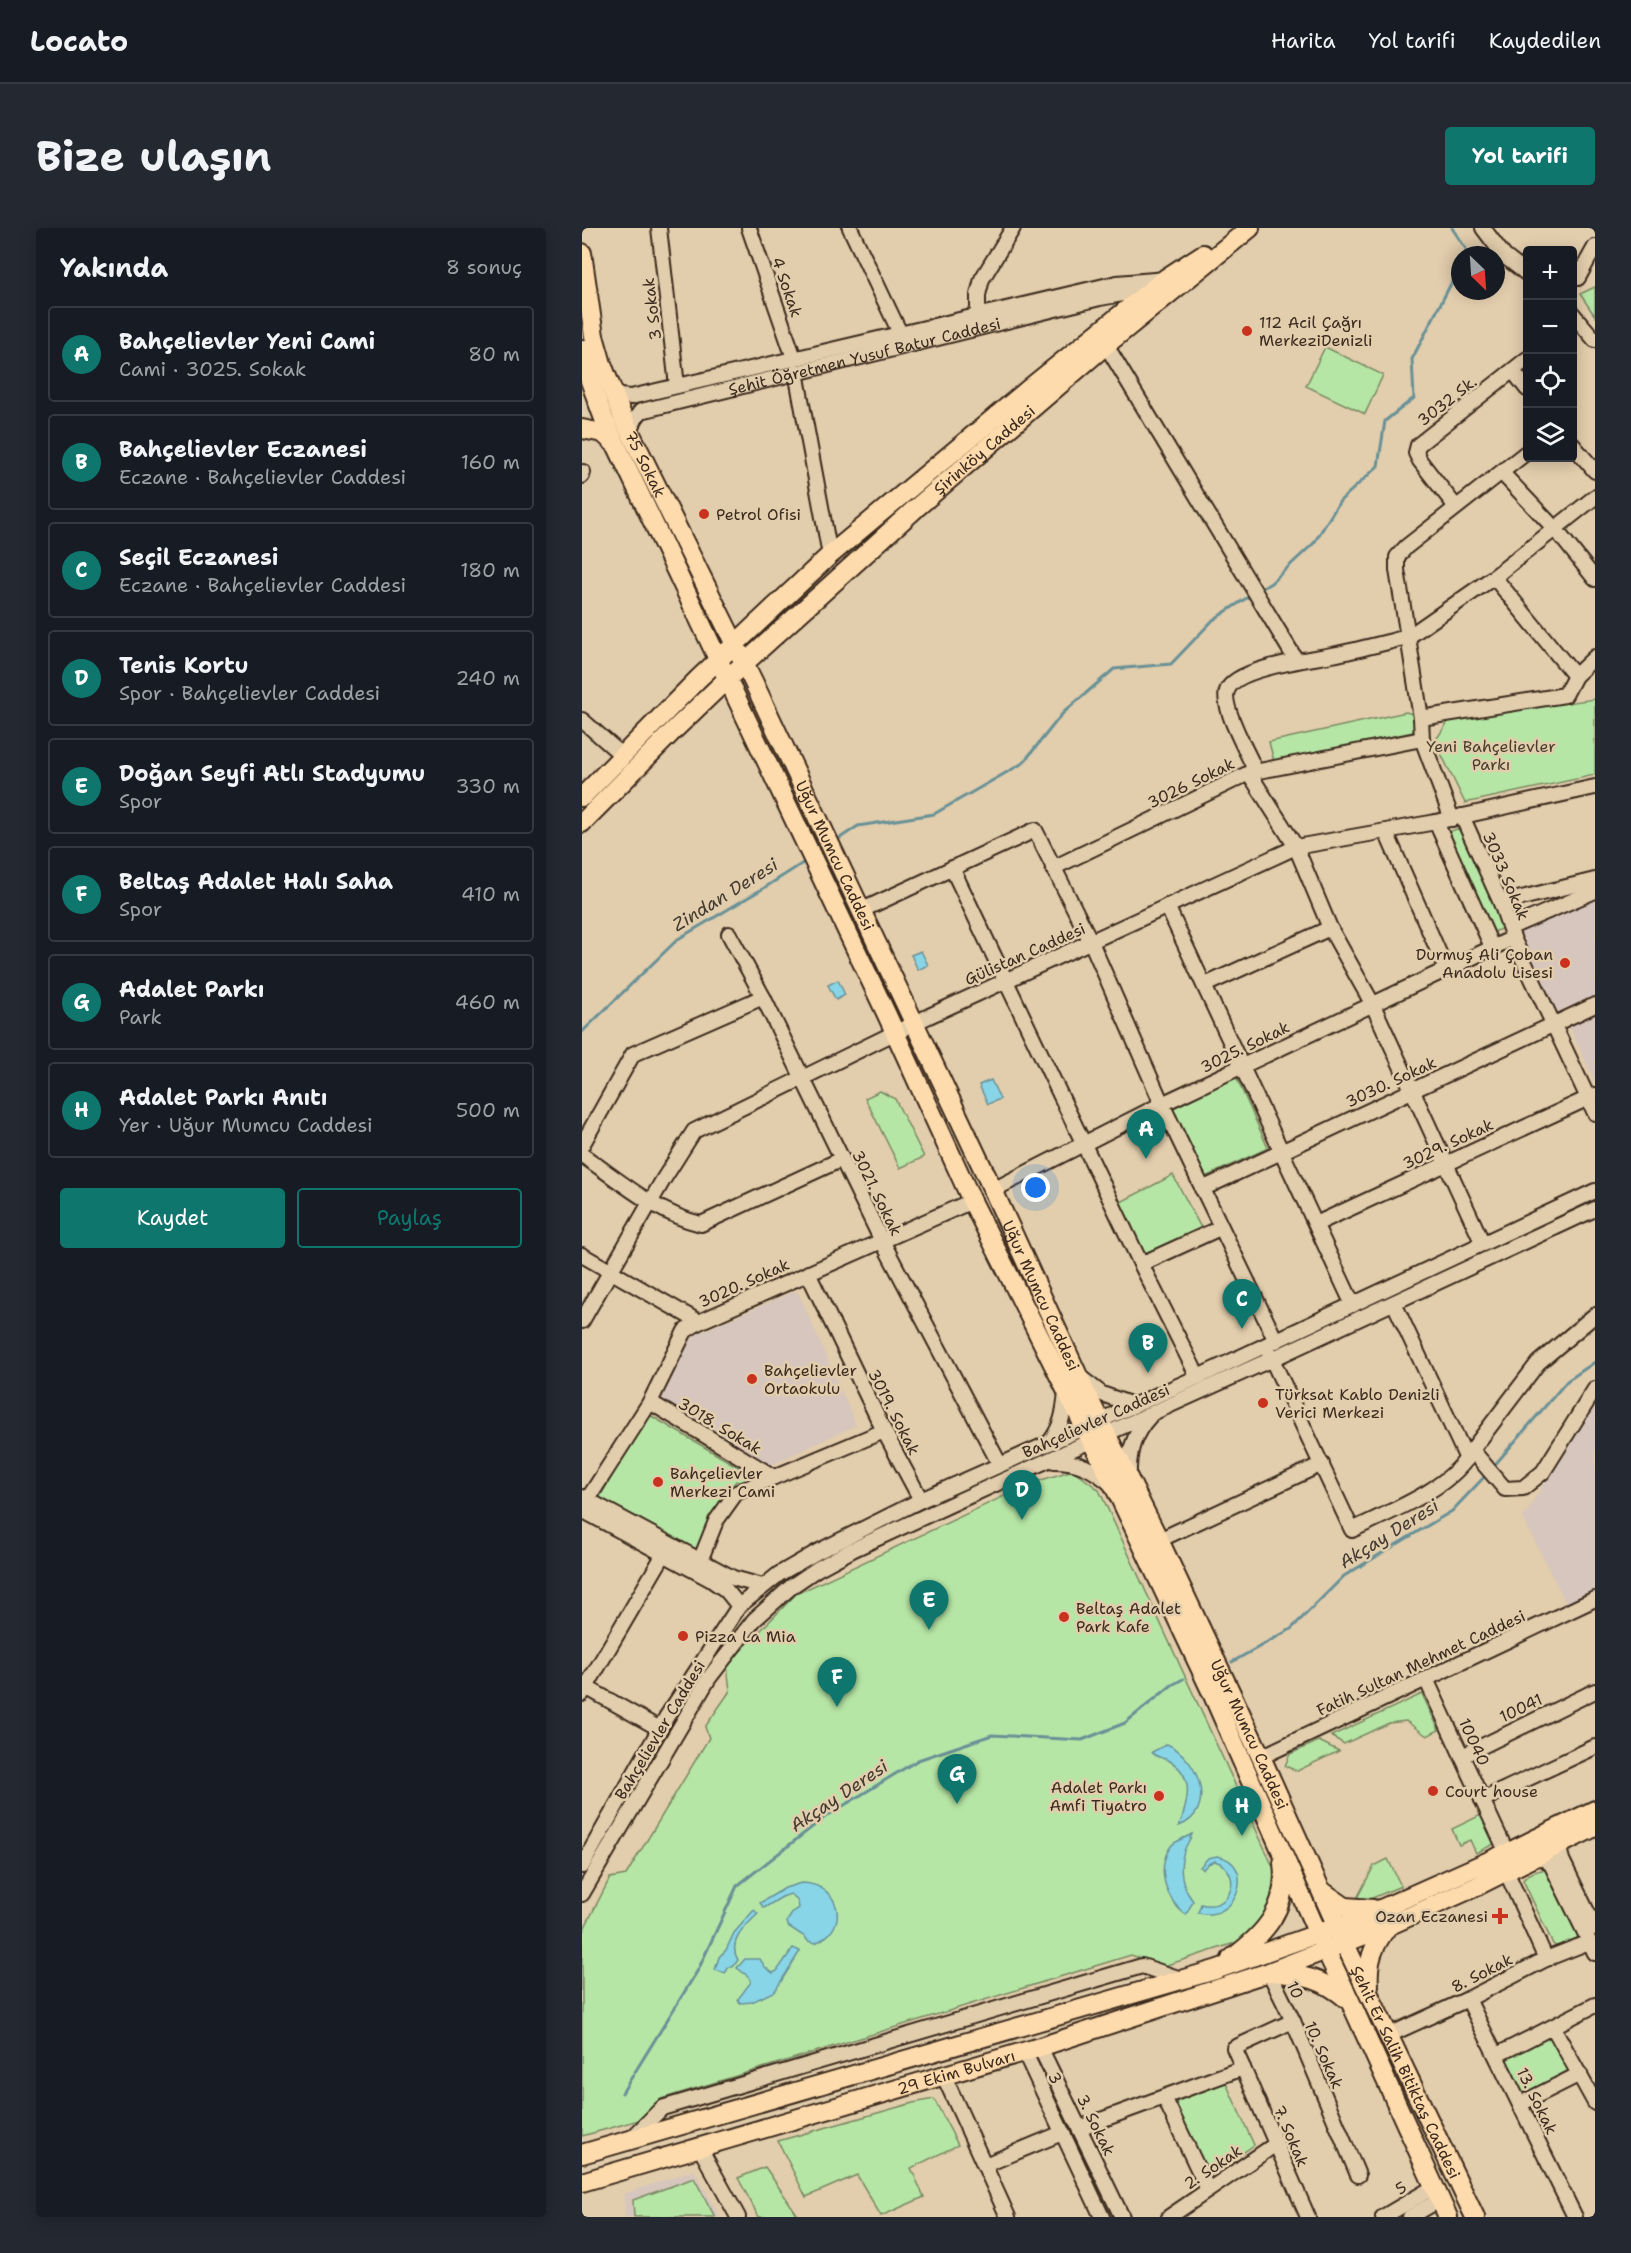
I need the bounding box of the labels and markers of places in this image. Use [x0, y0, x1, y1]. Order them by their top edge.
place label: 112 Acil Çağrı MerkeziDenizli [1259, 312, 1373, 351]
marker: 112 Acil Çağrı MerkeziDenizli [1240, 324, 1254, 338]
place label: Petrol Ofisi [716, 504, 801, 525]
marker: Petrol Ofisi [697, 507, 711, 521]
place label: Durmuş Ali Çoban Anadolu Lisesi [1416, 944, 1553, 983]
marker: Durmuş Ali Çoban Anadolu Lisesi [1558, 956, 1572, 970]
pin: A [1126, 1110, 1166, 1159]
pin: C [1222, 1280, 1262, 1329]
pin: B [1128, 1324, 1168, 1373]
place label: Bahçelievler Ortaokulu [764, 1360, 857, 1399]
marker: Bahçelievler Ortaokulu [745, 1372, 759, 1386]
place label: Türksat Kablo Denizli Verici Merkezi [1275, 1384, 1440, 1423]
marker: Türksat Kablo Denizli Verici Merkezi [1256, 1396, 1270, 1410]
place label: Bahçelievler Merkezi Cami [670, 1463, 775, 1502]
pin: D [1002, 1470, 1042, 1520]
marker: Bahçelievler Merkezi Cami [651, 1475, 665, 1489]
pin: E [910, 1580, 948, 1630]
place label: Beltaş Adalet Park Kafe [1076, 1598, 1181, 1637]
marker: Beltaş Adalet Park Kafe [1057, 1610, 1071, 1624]
place label: Pizza La Mia [695, 1626, 796, 1647]
marker: Pizza La Mia [676, 1629, 690, 1643]
pin: F [818, 1658, 856, 1707]
pin: G [938, 1754, 976, 1804]
place label: Adalet Parkı Amfi Tiyatro [1049, 1777, 1147, 1816]
place label: Court house [1445, 1781, 1538, 1802]
marker: Court house [1426, 1784, 1440, 1798]
pin: H [1222, 1786, 1262, 1836]
marker: Adalet Parkı Amfi Tiyatro [1152, 1789, 1166, 1803]
place label: Ozan Eczanesi [1375, 1906, 1488, 1927]
marker: Ozan Eczanesi [1493, 1909, 1507, 1923]

